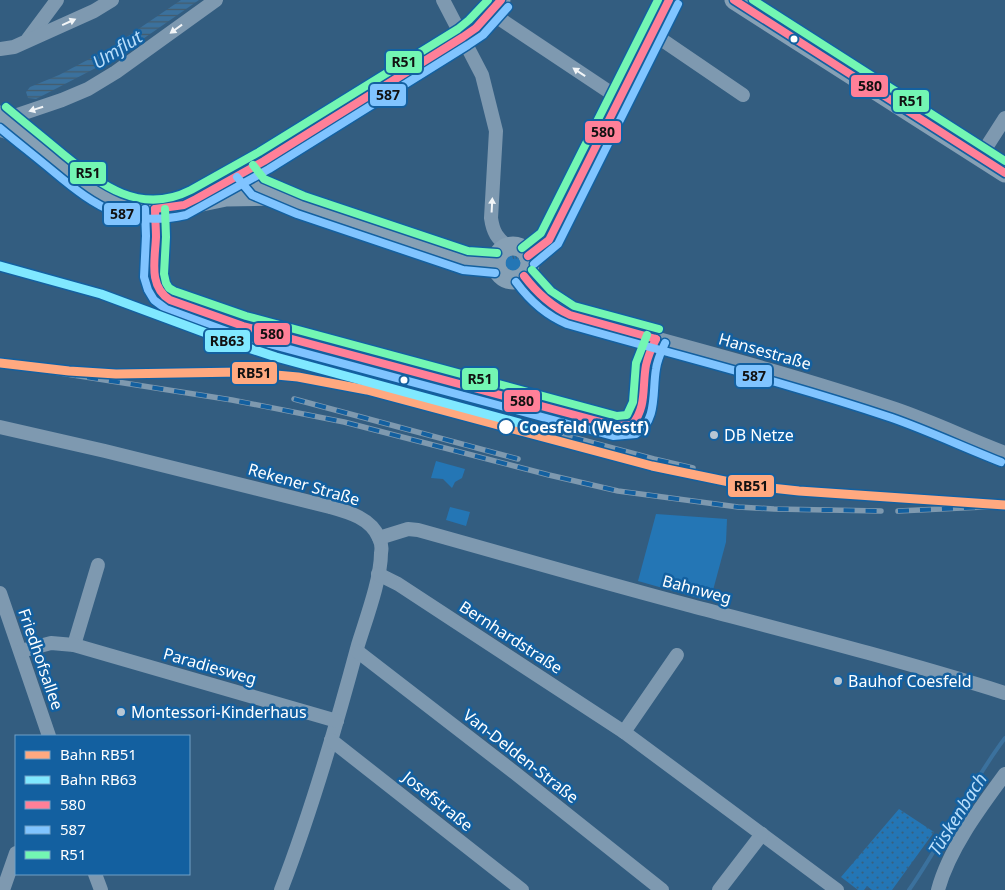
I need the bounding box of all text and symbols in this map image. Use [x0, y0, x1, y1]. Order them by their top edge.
one-way arrow [62, 18, 76, 26]
one-way arrow [170, 23, 183, 34]
water label: Umflut [87, 24, 147, 74]
unlabelled marker [789, 34, 799, 44]
line badge: R51 [385, 50, 423, 74]
text: R51 [391, 52, 417, 71]
one-way arrow [573, 67, 586, 76]
line badge: 580 [850, 74, 889, 98]
text: 580 [858, 76, 882, 95]
line badge: 587 [369, 83, 407, 107]
text: 587 [376, 85, 400, 104]
line badge: R51 [892, 89, 930, 113]
text: R51 [898, 91, 924, 110]
one-way arrow [28, 105, 43, 113]
line badge: 580 [584, 120, 622, 144]
text: 580 [591, 122, 615, 141]
line badge: R51 [69, 161, 107, 185]
text: R51 [75, 163, 101, 182]
one-way arrow [489, 197, 497, 213]
line badge: 587 [103, 202, 141, 226]
text: 587 [110, 204, 134, 223]
line badge: 580 [253, 322, 291, 346]
text: 580 [260, 324, 284, 343]
street label: Hansestraße [716, 327, 814, 375]
line badge: RB63 [204, 329, 251, 353]
text: RB63 [210, 331, 244, 350]
line badge: RB51 [231, 361, 278, 385]
text: RB51 [237, 363, 271, 382]
line badge: 587 [735, 364, 773, 388]
text: 587 [742, 366, 766, 385]
line badge: R51 [461, 367, 499, 391]
text: R51 [467, 369, 493, 388]
unlabelled marker [399, 375, 409, 385]
line badge: 580 [503, 389, 541, 413]
text: 580 [510, 391, 534, 410]
place label: Coesfeld (Westf) [519, 416, 649, 438]
marker: Coesfeld (Westf) [497, 418, 515, 436]
place label: DB Netze [724, 424, 794, 446]
marker: DB Netze [708, 429, 720, 441]
street label: Rekener Straße [246, 458, 362, 510]
line badge: RB51 [727, 474, 775, 498]
text: RB51 [734, 476, 768, 495]
street label: Bahnweg [660, 569, 734, 609]
street label: Bernhardstraße [455, 595, 567, 679]
street label: Friedhofsallee [13, 605, 69, 713]
street label: Paradiesweg [161, 642, 259, 690]
place label: Bauhof Coesfeld [848, 670, 971, 692]
marker: Bauhof Coesfeld [832, 675, 844, 687]
place label: Montessori-Kinderhaus [131, 701, 307, 723]
street label: Van-Delden-Straße [459, 704, 583, 808]
marker: Montessori-Kinderhaus [115, 706, 127, 718]
legend [15, 735, 190, 875]
text: Bahn RB51 [60, 744, 137, 764]
street label: Josefstraße [397, 765, 478, 836]
water label: Tüskenbach [922, 768, 992, 860]
text: Bahn RB63 [60, 769, 137, 789]
text: 580 [60, 794, 86, 814]
text: 587 [60, 819, 86, 839]
text: R51 [60, 844, 87, 864]

